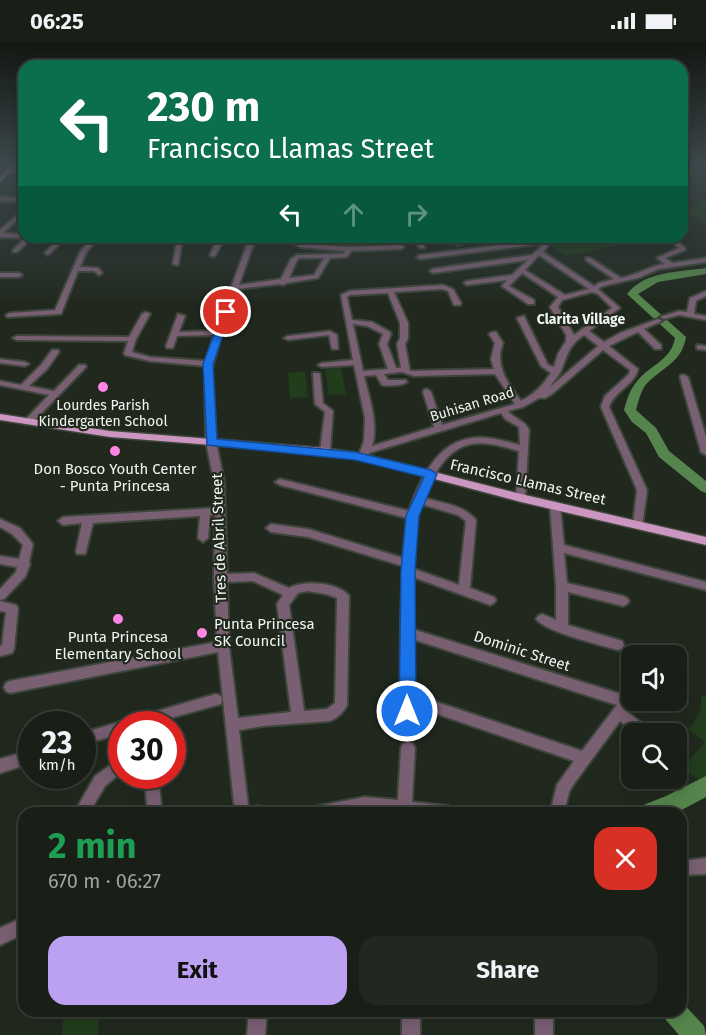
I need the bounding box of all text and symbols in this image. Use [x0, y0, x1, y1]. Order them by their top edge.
text: 06:25 [30, 8, 84, 35]
text: 230 m [147, 82, 260, 132]
icon: left [48, 84, 126, 162]
text: Francisco Llamas Street [147, 133, 434, 165]
icon: left [274, 198, 307, 231]
icon: ahead [337, 198, 370, 231]
icon: right [400, 198, 433, 231]
pin [200, 286, 251, 337]
icon: arrive [209, 295, 242, 328]
district label: Clarita Village [537, 311, 625, 328]
marker: Lourdes Parish Kindergarten School [96, 380, 110, 394]
street label: Buhisan Road [428, 384, 516, 425]
place label: Lourdes Parish Kindergarten School [39, 397, 168, 430]
marker: Don Bosco Youth Center - Punta Princesa [108, 444, 122, 458]
street label: Francisco Llamas Street [448, 455, 608, 509]
place label: Don Bosco Youth Center - Punta Princesa [34, 460, 197, 495]
street label: Tres de Abril Street [208, 472, 230, 603]
marker: Punta Princesa Elementary School [111, 612, 125, 626]
place label: Punta Princesa SK Council [214, 615, 315, 650]
marker: Punta Princesa SK Council [195, 626, 209, 640]
street label: Dominic Street [471, 627, 573, 675]
place label: Punta Princesa Elementary School [55, 628, 182, 663]
map controls [621, 645, 687, 789]
button: sound [621, 645, 687, 711]
position arrow [375, 679, 439, 743]
speed limit sign: 30 [108, 711, 186, 789]
button: search [621, 723, 687, 789]
text: 23 [42, 725, 72, 761]
text: km/h [38, 756, 76, 774]
text: 2 min [48, 824, 137, 868]
button: close [594, 827, 657, 890]
text: 670 m · 06:27 [48, 869, 161, 893]
button: Exit [48, 936, 347, 1005]
button: Share [359, 936, 657, 1005]

